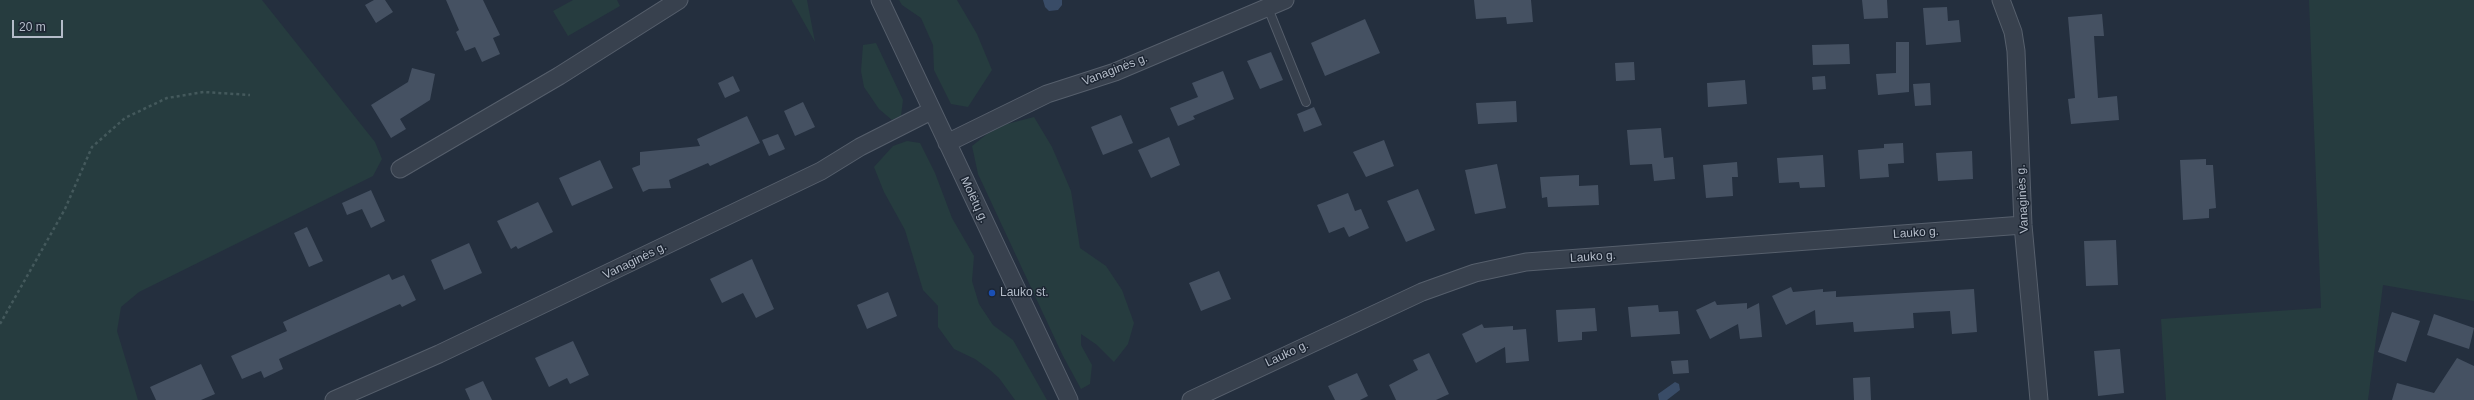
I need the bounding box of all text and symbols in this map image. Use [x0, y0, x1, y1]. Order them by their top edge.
scale bar [14, 12, 65, 38]
text: 20 m [19, 20, 46, 34]
street label: Vanaginės g. [1080, 51, 1150, 89]
street label: Vanaginės g. [2014, 164, 2032, 234]
street label: Molėtų g. [957, 175, 991, 225]
street label: Lauko g. [1893, 224, 1939, 242]
street label: Vanaginės g. [601, 239, 669, 283]
street label: Lauko g. [1570, 248, 1616, 266]
place label: Lauko st. [1000, 286, 1049, 300]
marker: Lauko st. [987, 288, 997, 298]
street label: Lauko g. [1263, 338, 1311, 370]

